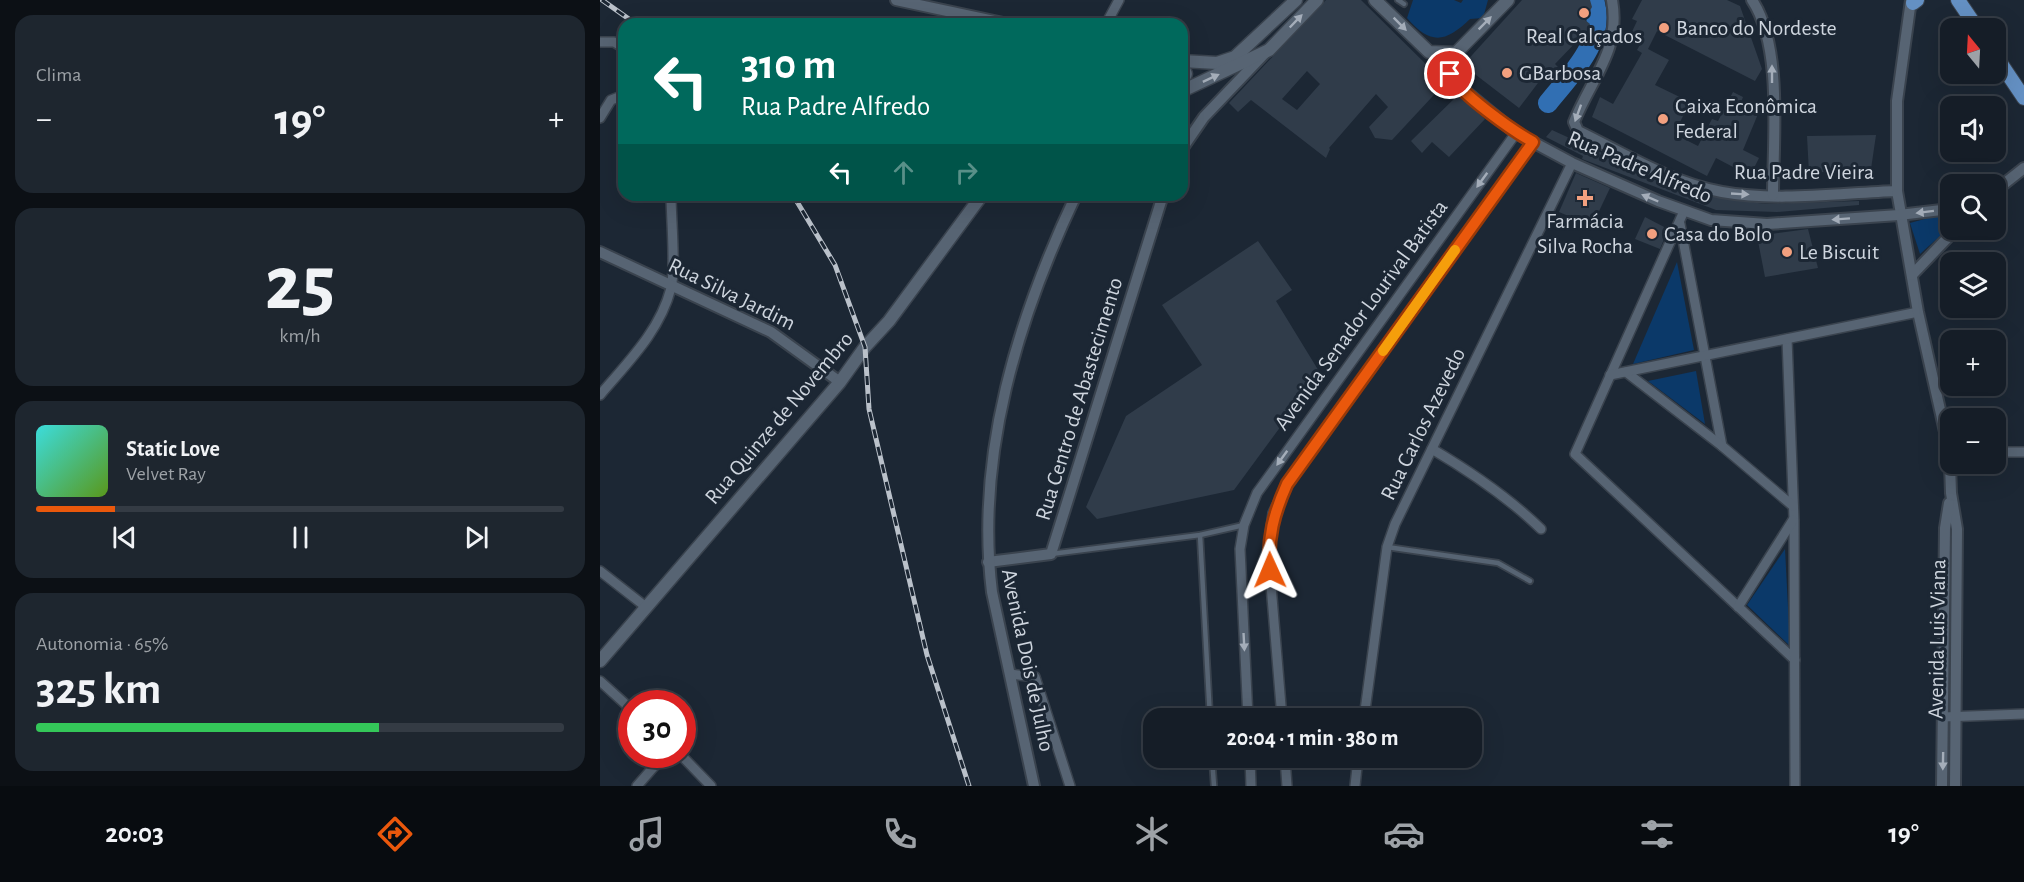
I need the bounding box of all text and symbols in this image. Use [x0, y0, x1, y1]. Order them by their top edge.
marker: Real Calçados [1577, 6, 1591, 20]
one-way arrow [1288, 15, 1302, 29]
one-way arrow [1392, 17, 1406, 31]
one-way arrow [1477, 17, 1491, 31]
place label: Banco do Nordeste [1676, 17, 1837, 39]
north arrow [1940, 18, 2006, 84]
map controls [1940, 18, 2006, 474]
marker: Banco do Nordeste [1657, 21, 1671, 35]
place label: Real Calçados [1526, 25, 1642, 47]
icon: left [642, 42, 720, 120]
text: 310 m [741, 44, 836, 86]
pin [1424, 48, 1475, 99]
icon: arrive [1433, 57, 1466, 90]
place label: GBarbosa [1519, 62, 1602, 84]
one-way arrow [1767, 64, 1777, 83]
text: Clima [36, 65, 81, 85]
marker: GBarbosa [1500, 66, 1514, 80]
one-way arrow [1202, 73, 1220, 83]
text: Rua Padre Alfredo [741, 93, 930, 120]
place label: Caixa Econômica Federal [1675, 95, 1817, 142]
button: sound [1940, 96, 2006, 162]
text: 19° [274, 98, 326, 143]
text: − [36, 103, 52, 136]
text: + [548, 103, 564, 136]
one-way arrow [1573, 104, 1582, 122]
marker: Caixa Econômica Federal [1656, 112, 1670, 126]
street label: Rua Padre Alfredo [1565, 127, 1715, 207]
icon: left [824, 156, 857, 189]
icon: ahead [887, 156, 920, 189]
icon: right [950, 156, 983, 189]
street label: Rua Padre Vieira [1734, 161, 1874, 183]
one-way arrow [1477, 172, 1488, 188]
button: search [1940, 174, 2006, 240]
one-way arrow [1730, 189, 1749, 198]
marker: Farmácia Silva Rocha [1578, 191, 1592, 205]
one-way arrow [1641, 193, 1659, 203]
street label: Avenida Senador Lourival Batista [1270, 196, 1452, 434]
one-way arrow [1915, 207, 1934, 217]
place label: Farmácia Silva Rocha [1537, 210, 1633, 257]
one-way arrow [1832, 214, 1851, 224]
place label: Casa do Bolo [1664, 223, 1772, 245]
marker: Casa do Bolo [1645, 227, 1659, 241]
place label: Le Biscuit [1799, 241, 1879, 263]
marker: Le Biscuit [1780, 245, 1794, 259]
text: 25 [265, 246, 335, 324]
button: layers [1940, 252, 2006, 318]
street label: Rua Silva Jardim [665, 254, 799, 334]
street label: Rua Centro de Abastecimento [1032, 275, 1126, 523]
text: km/h [279, 326, 321, 346]
street label: Rua Quinze de Novembro [701, 328, 857, 508]
button: + [1940, 330, 2006, 396]
street label: Rua Carlos Azevedo [1377, 344, 1469, 504]
button: − [1940, 408, 2006, 474]
text: Static Love [126, 438, 220, 460]
one-way arrow [1276, 449, 1288, 465]
text: Velvet Ray [126, 464, 206, 484]
icon: previous [108, 521, 141, 554]
icon: pause [284, 521, 317, 554]
icon: next [460, 521, 493, 554]
position arrow [1238, 538, 1302, 602]
street label: Avenida Luis Viana [1925, 559, 1949, 719]
street label: Avenida Dois de Julho [998, 567, 1058, 753]
one-way arrow [1240, 632, 1249, 651]
text: Autonomia · 65% [36, 634, 169, 654]
text: 325 km [36, 667, 161, 712]
speed limit sign: 30 [618, 690, 696, 768]
text: 20:04 · 1 min · 380 m [1227, 727, 1399, 749]
one-way arrow [1938, 752, 1947, 771]
icon: directions [374, 813, 416, 855]
icon: music [626, 813, 668, 855]
icon: phone [879, 813, 921, 855]
icon: climate [1131, 813, 1173, 855]
icon: car [1383, 813, 1425, 855]
icon: filters [1636, 813, 1678, 855]
text: 20:03 [105, 820, 164, 847]
text: 19° [1888, 820, 1919, 847]

